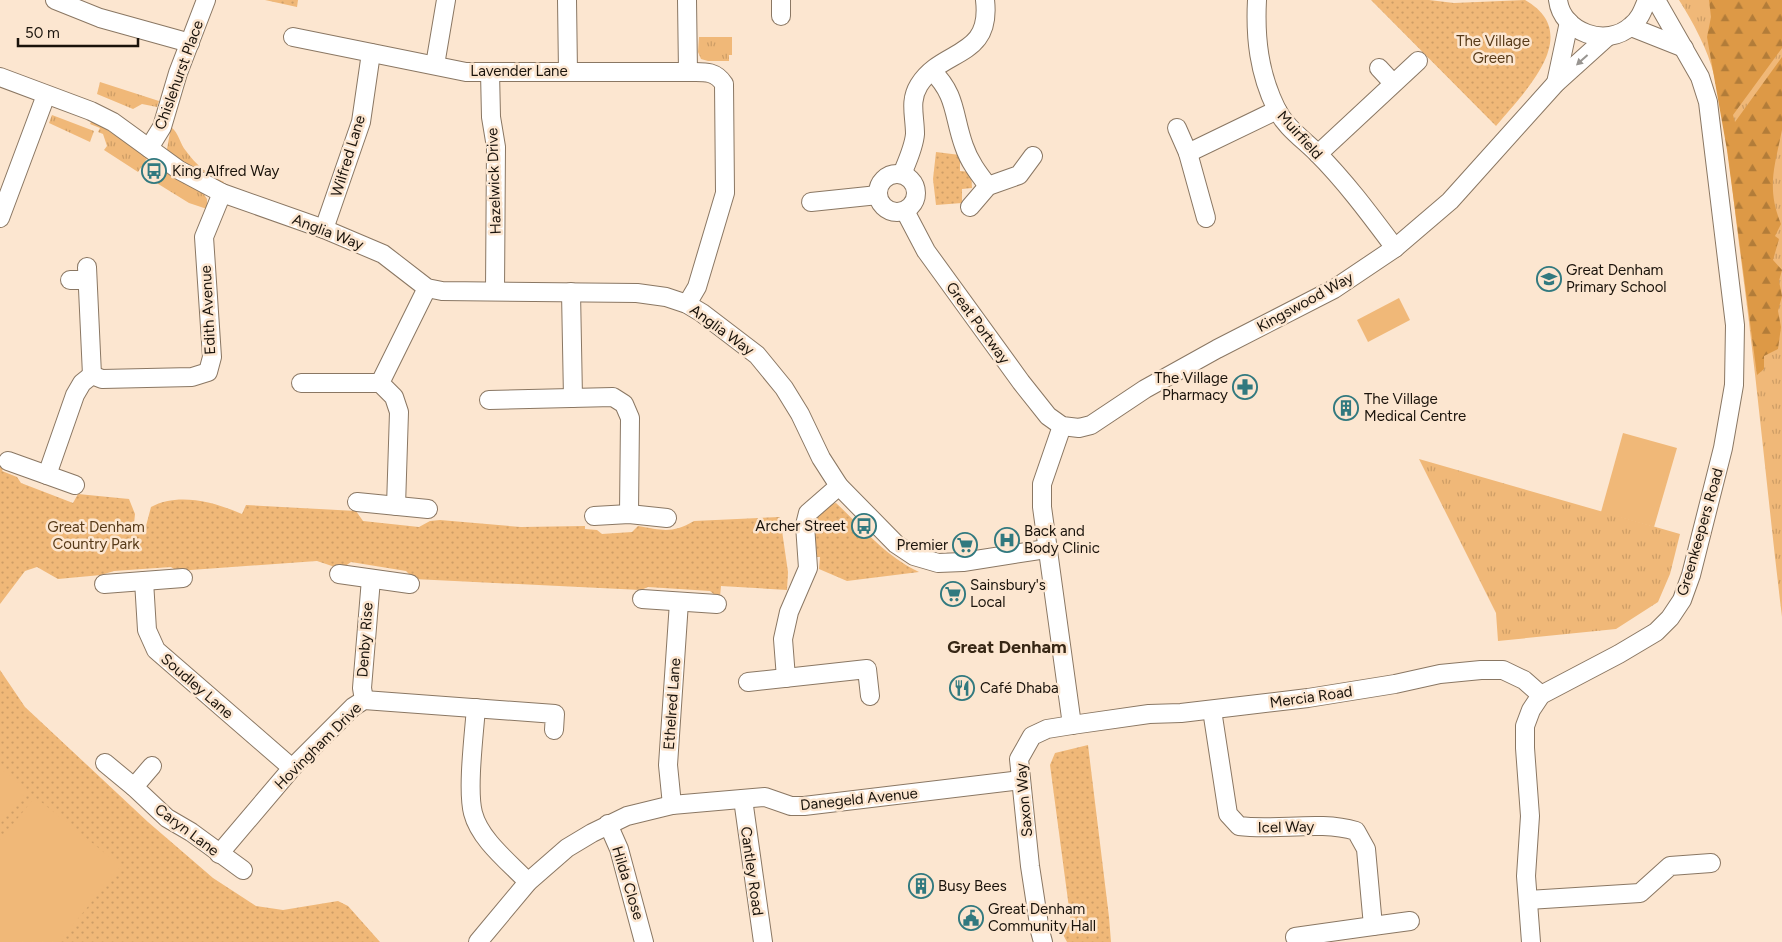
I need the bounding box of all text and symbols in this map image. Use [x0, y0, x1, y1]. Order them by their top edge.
scale bar [18, 15, 138, 47]
street label: Chislehurst Place [151, 18, 207, 132]
text: 50 m [25, 24, 60, 42]
park label: The Village Green [1456, 32, 1530, 67]
one-way arrow [1576, 54, 1588, 66]
street label: Lavender Lane [470, 62, 568, 80]
street label: Muirfield [1274, 107, 1326, 163]
street label: Wilfred Lane [327, 113, 369, 199]
street label: Hazelwick Drive [483, 127, 505, 235]
bus stop icon: King Alfred Way [141, 158, 167, 184]
place label: King Alfred Way [172, 162, 280, 180]
street label: Anglia Way [290, 210, 366, 254]
place label: Great Denham Primary School [1566, 261, 1667, 296]
street label: Edith Avenue [197, 265, 219, 355]
school or university icon: Great Denham Primary School [1536, 266, 1562, 292]
street label: Kingswood Way [1254, 268, 1356, 336]
street label: Great Portway [942, 279, 1014, 367]
street label: Anglia Way [686, 301, 758, 359]
place label: The Village Pharmacy [1154, 369, 1228, 404]
pharmacy icon: The Village Pharmacy [1232, 374, 1258, 400]
place label: The Village Medical Centre [1364, 390, 1466, 425]
building icon: The Village Medical Centre [1333, 395, 1359, 421]
street label: Greenkeepers Road [1673, 466, 1727, 598]
bus stop icon: Archer Street [851, 513, 877, 539]
place label: Archer Street [755, 517, 846, 535]
park label: Great Denham Country Park [47, 518, 145, 553]
place label: Back and Body Clinic [1024, 522, 1100, 557]
hospital icon: Back and Body Clinic [994, 527, 1020, 553]
supermarket icon: Premier [952, 532, 978, 558]
place label: Premier [897, 536, 948, 554]
place label: Sainsbury's Local [970, 576, 1046, 611]
supermarket icon: Sainsbury's Local [940, 581, 966, 607]
street label: Denby Rise [353, 602, 377, 678]
district label: Great Denham [947, 636, 1067, 658]
street label: Soudley Lane [157, 650, 237, 722]
street label: Ethelred Lane [660, 657, 684, 751]
restaurant icon: Café Dhaba [949, 675, 975, 701]
place label: Café Dhaba [980, 679, 1059, 697]
street label: Mercia Road [1268, 682, 1354, 712]
street label: Hovingham Drive [271, 699, 365, 793]
street label: Saxon Way [1012, 762, 1036, 838]
street label: Danegeld Avenue [799, 784, 919, 814]
street label: Caryn Lane [151, 800, 223, 860]
street label: Icel Way [1258, 818, 1315, 836]
street label: Cantley Road [737, 825, 767, 917]
street label: Hilda Close [608, 844, 648, 922]
building icon: Busy Bees [908, 873, 934, 899]
place label: Busy Bees [938, 877, 1007, 895]
place label: Great Denham Community Hall [988, 900, 1096, 935]
public building icon: Great Denham Community Hall [958, 905, 984, 931]

